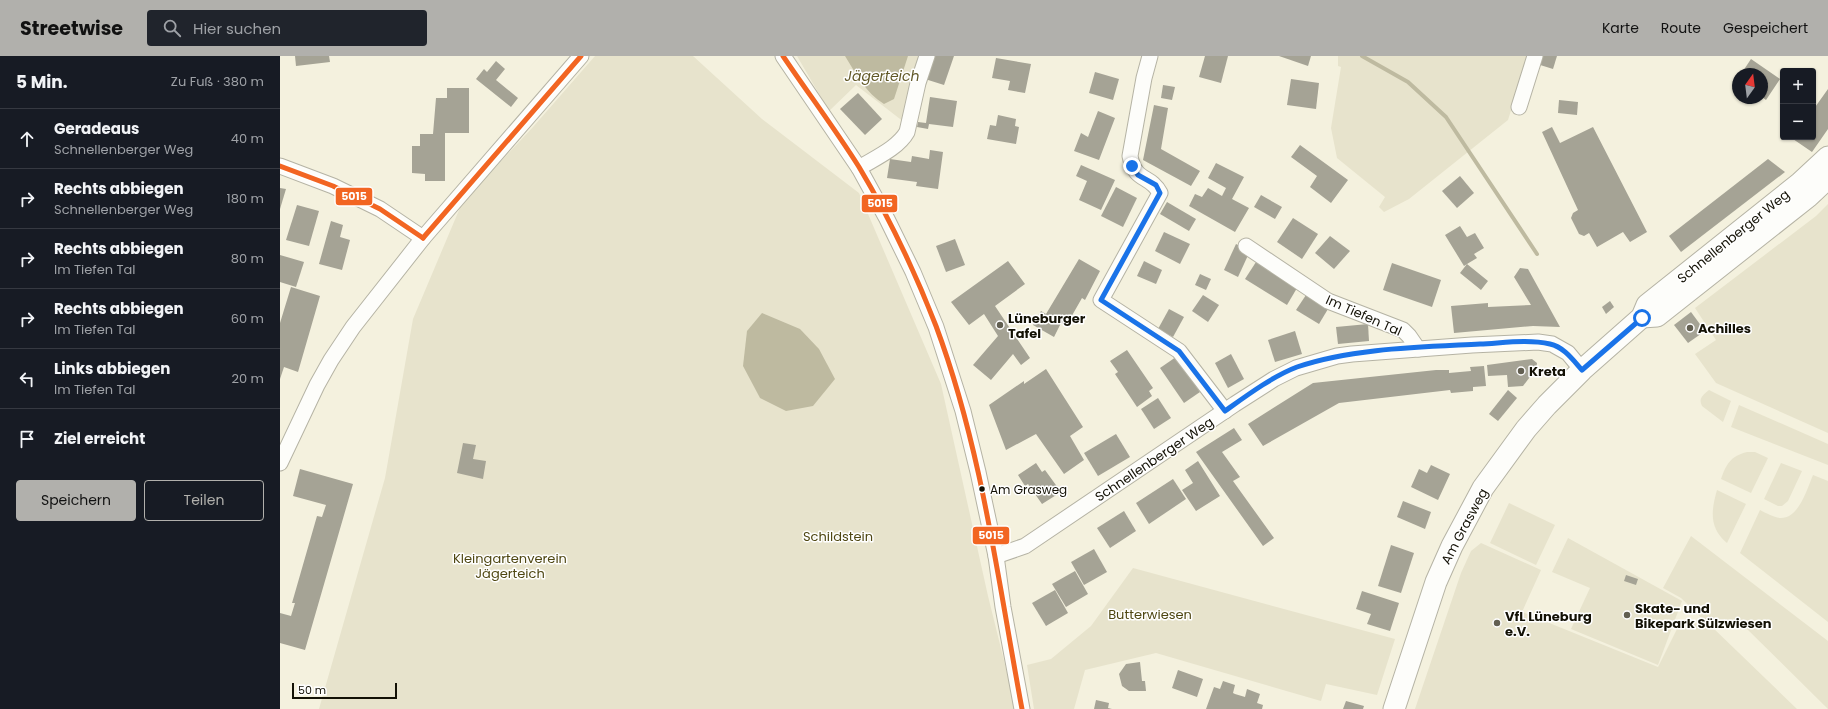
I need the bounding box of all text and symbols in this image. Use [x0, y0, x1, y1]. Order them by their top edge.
search box [147, 10, 427, 46]
text: Streetwise [20, 15, 123, 42]
icon: search [161, 17, 183, 39]
text: Hier suchen [193, 18, 281, 39]
text: Karte [1602, 18, 1639, 38]
text: Route [1661, 18, 1701, 38]
text: Gespeichert [1723, 18, 1808, 38]
water label: Jägerteich [845, 66, 919, 86]
north arrow [1732, 68, 1768, 104]
map controls [1780, 68, 1816, 140]
button: + [1780, 68, 1816, 104]
text: 5 Min. [16, 70, 68, 94]
text: Zu Fuß · 380 m [171, 72, 264, 91]
button: − [1780, 104, 1816, 140]
text: Geradeaus [54, 118, 139, 139]
icon: ahead [16, 128, 38, 150]
text: 40 m [231, 129, 264, 148]
text: Schnellenberger Weg [54, 140, 193, 159]
route end [1123, 157, 1141, 175]
text: Rechts abbiegen [54, 178, 184, 199]
street label: Schnellenberger Weg [1673, 185, 1793, 288]
line badge: 5015 [335, 187, 373, 206]
icon: right [16, 188, 38, 210]
text: 5015 [341, 188, 367, 204]
text: 180 m [227, 189, 264, 208]
line badge: 5015 [861, 194, 898, 213]
text: 5015 [867, 195, 893, 211]
text: Schnellenberger Weg [54, 200, 193, 219]
text: Rechts abbiegen [54, 238, 184, 259]
icon: right [16, 248, 38, 270]
text: 80 m [231, 249, 264, 268]
text: Im Tiefen Tal [54, 260, 136, 279]
street label: Im Tiefen Tal [1323, 290, 1405, 341]
text: Rechts abbiegen [54, 298, 184, 319]
icon: right [16, 308, 38, 330]
text: 60 m [231, 309, 264, 328]
place label: Lüneburger Tafel [1008, 309, 1086, 343]
route start [1633, 309, 1651, 327]
place label: Achilles [1698, 319, 1751, 338]
text: Im Tiefen Tal [54, 320, 136, 339]
marker: Lüneburger Tafel [995, 320, 1005, 330]
marker: Achilles [1685, 323, 1695, 333]
text: Links abbiegen [54, 358, 170, 379]
place label: Kreta [1529, 362, 1566, 381]
marker: Kreta [1516, 366, 1526, 376]
icon: left [16, 368, 38, 390]
text: 20 m [231, 369, 264, 388]
text: Im Tiefen Tal [54, 380, 136, 399]
street label: Schnellenberger Weg [1091, 413, 1217, 506]
icon: arrive [16, 428, 38, 450]
text: Ziel erreicht [54, 428, 145, 449]
button: Speichern [16, 480, 136, 521]
button: Teilen [144, 480, 264, 521]
place label: Am Grasweg [990, 481, 1067, 498]
marker: Am Grasweg [977, 484, 987, 494]
street label: Am Grasweg [1436, 485, 1492, 568]
line badge: 5015 [972, 526, 1010, 545]
park label: Schildstein [803, 527, 873, 546]
text: 5015 [978, 527, 1004, 543]
park label: Kleingartenverein Jägerteich [453, 549, 567, 583]
place label: Skate- und Bikepark Sülzwiesen [1635, 599, 1772, 633]
park label: Butterwiesen [1108, 605, 1192, 624]
place label: VfL Lüneburg e.V. [1505, 607, 1592, 641]
marker: Skate- und Bikepark Sülzwiesen [1622, 610, 1632, 620]
marker: VfL Lüneburg e.V. [1492, 618, 1502, 628]
scale bar [292, 681, 397, 700]
text: 50 m [298, 682, 326, 698]

